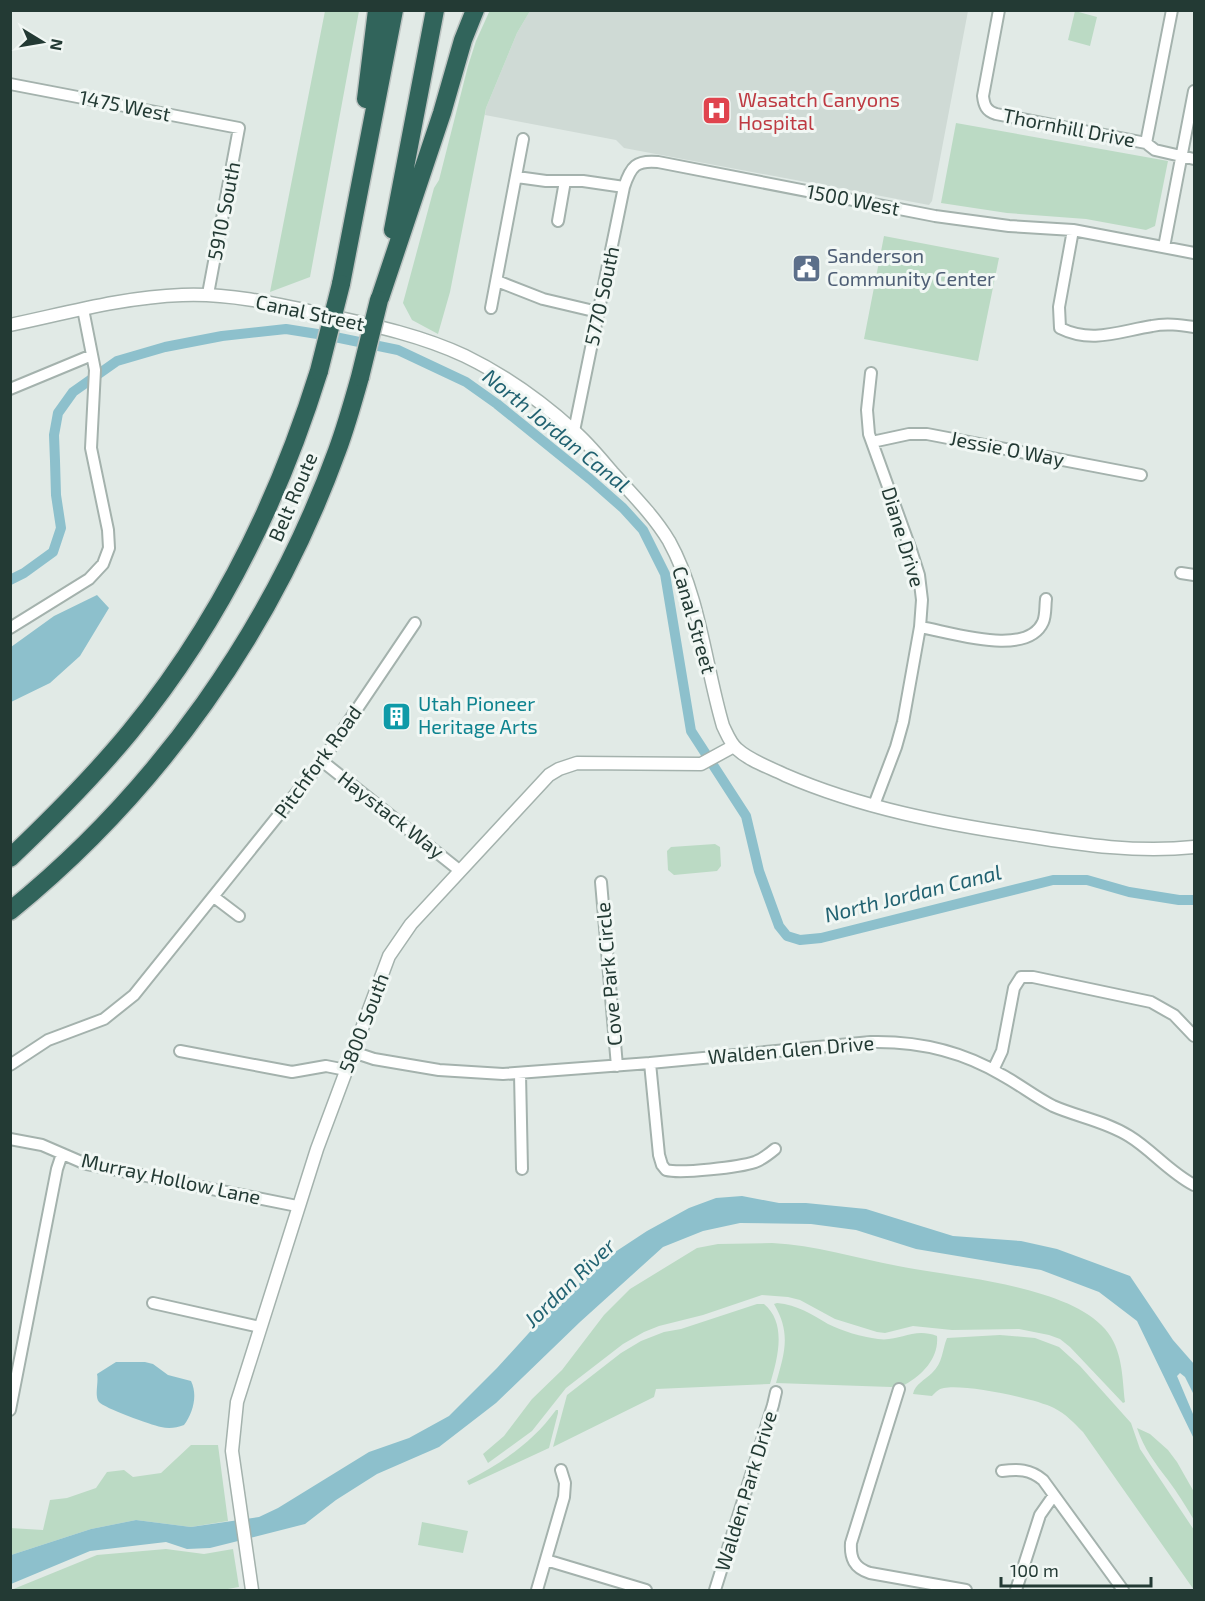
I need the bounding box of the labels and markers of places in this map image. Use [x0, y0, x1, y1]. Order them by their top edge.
place label: Wasatch Canyons Hospital [738, 87, 900, 134]
hospital icon: Wasatch Canyons Hospital [701, 95, 733, 127]
place label: Sanderson Community Center [827, 243, 995, 290]
public building icon: Sanderson Community Center [790, 252, 822, 284]
place label: Utah Pioneer Heritage Arts [418, 691, 538, 738]
building icon: Utah Pioneer Heritage Arts [381, 700, 413, 732]

